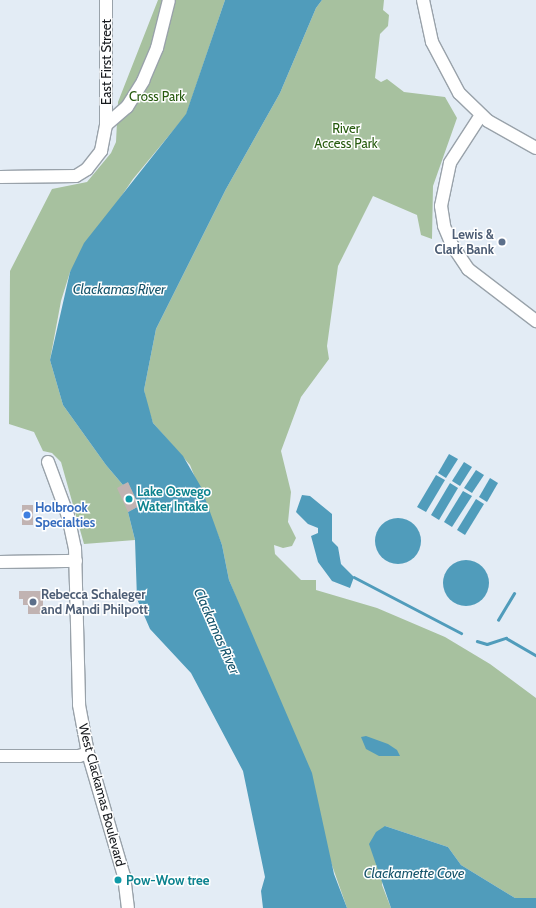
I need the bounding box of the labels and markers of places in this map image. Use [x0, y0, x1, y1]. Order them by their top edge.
place label: Lewis & Clark Bank [435, 227, 494, 258]
marker: Lewis & Clark Bank [497, 237, 507, 247]
place label: Lake Oswego Water Intake [137, 484, 211, 515]
marker: Lake Oswego Water Intake [124, 494, 134, 504]
place label: Holbrook Specialties [35, 500, 95, 531]
marker: Holbrook Specialties [22, 510, 32, 520]
place label: Rebecca Schaleger and Mandi Philpott [41, 587, 148, 618]
marker: Rebecca Schaleger and Mandi Philpott [28, 597, 38, 607]
place label: Pow-Wow tree [126, 872, 209, 888]
marker: Pow-Wow tree [113, 875, 123, 885]

